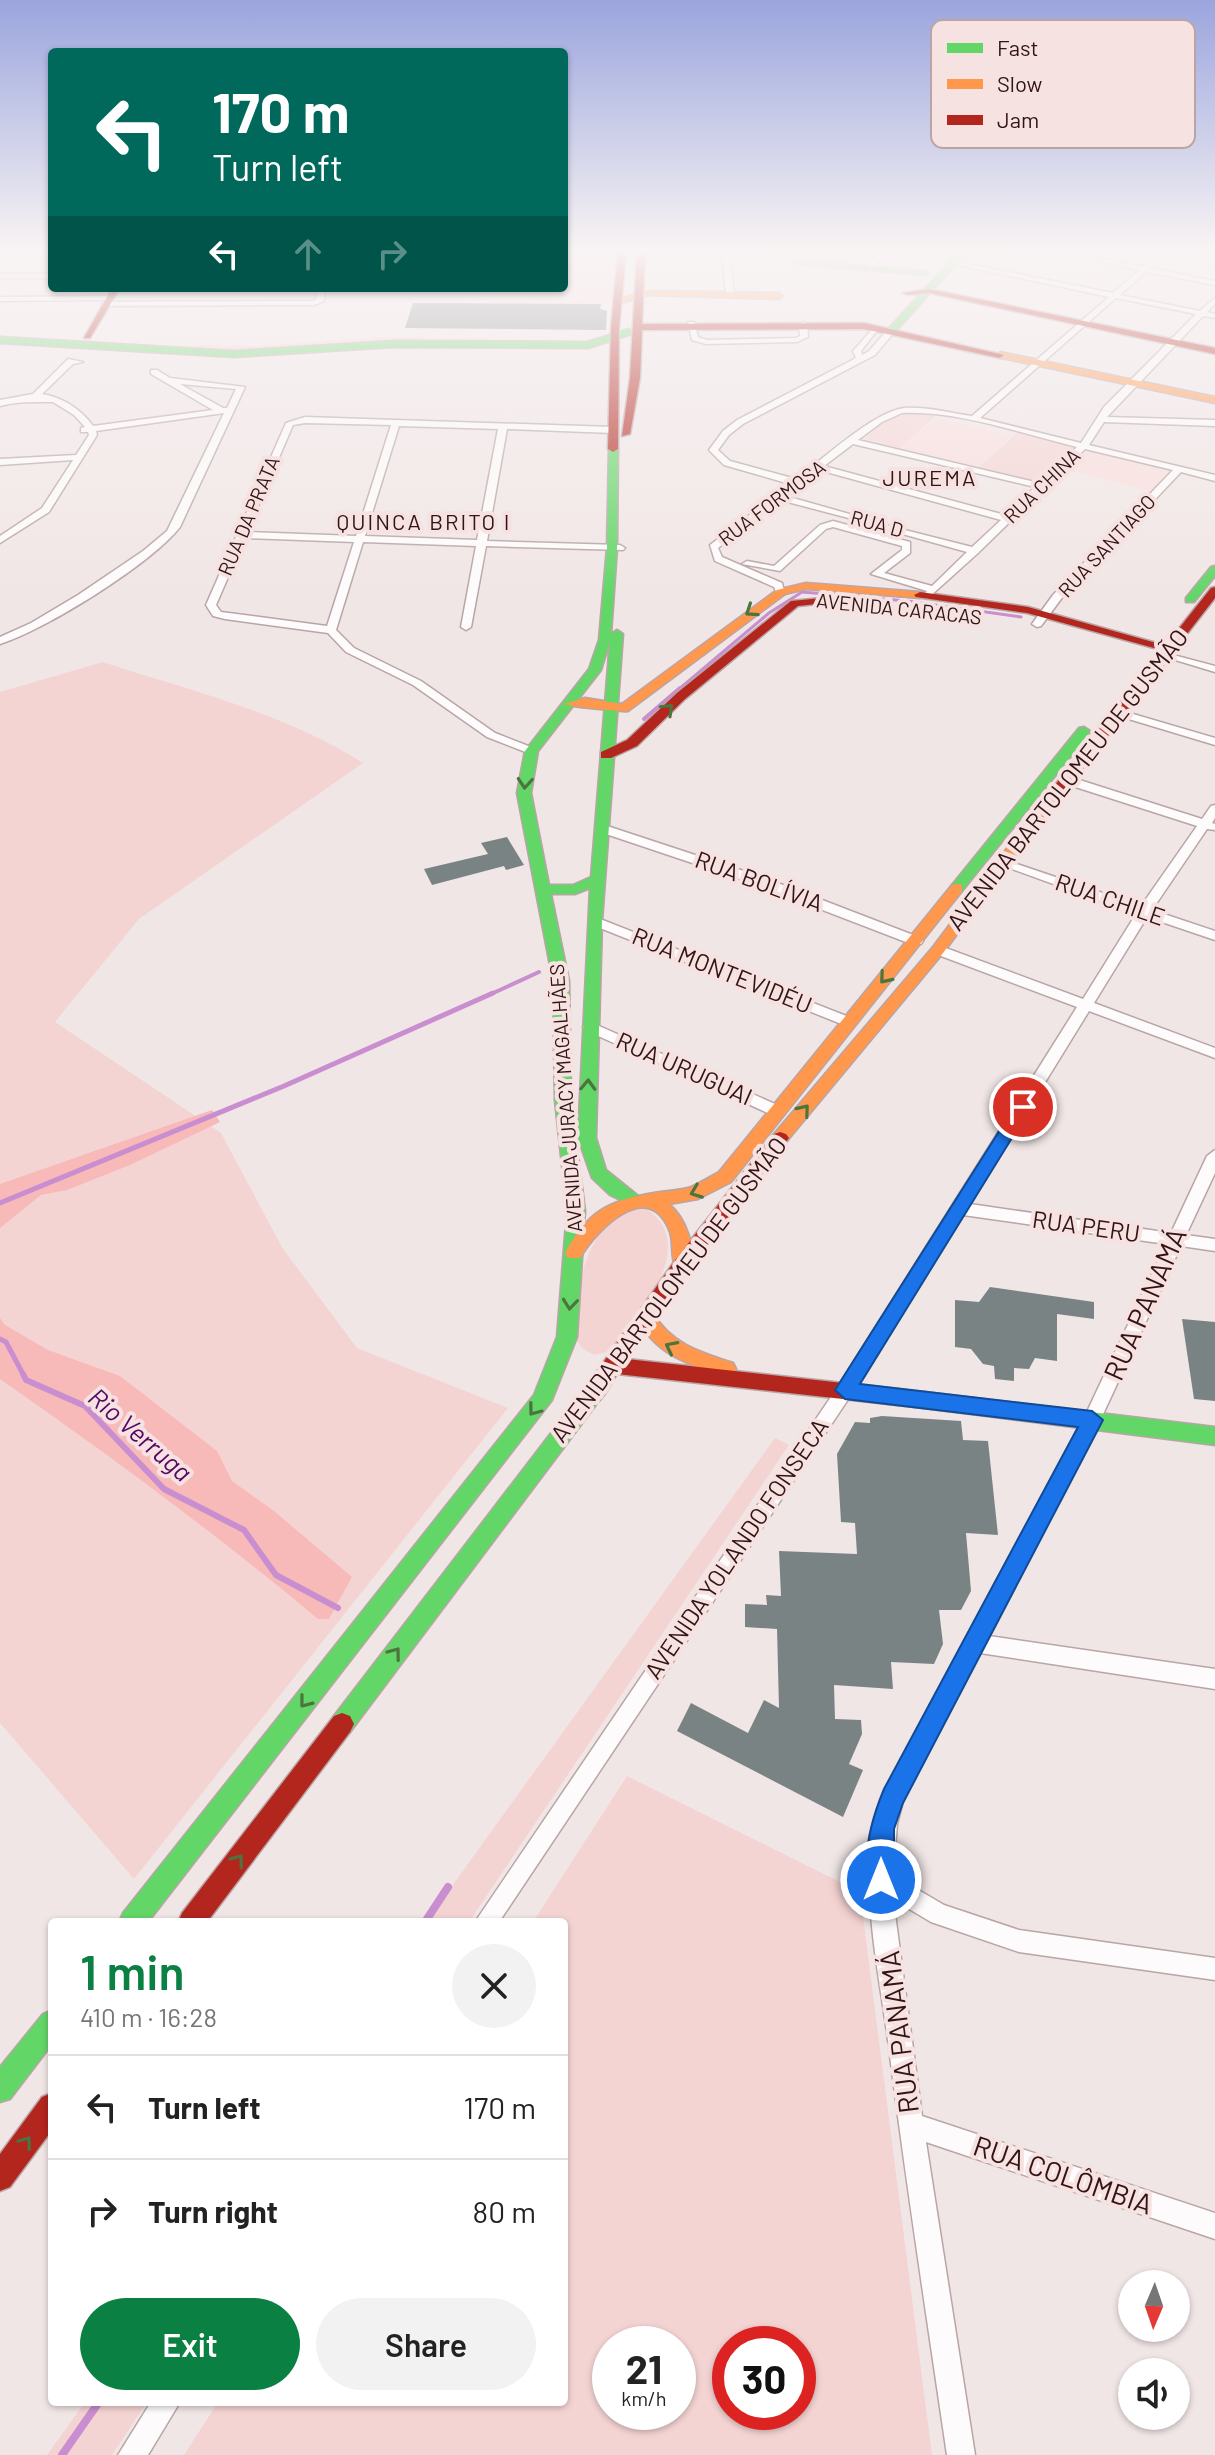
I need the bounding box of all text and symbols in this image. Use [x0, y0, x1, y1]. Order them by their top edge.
legend [931, 20, 1195, 148]
text: Fast [997, 34, 1039, 60]
text: Slow [997, 70, 1042, 96]
text: 170 m [212, 77, 349, 144]
icon: left [80, 80, 184, 184]
text: Jam [997, 106, 1039, 132]
text: Turn left [212, 145, 343, 188]
icon: left [202, 232, 246, 276]
icon: ahead [286, 232, 330, 276]
icon: right [370, 232, 414, 276]
street label: RUA CHINA [998, 443, 1085, 528]
street label: RUA DA PRATA [212, 452, 284, 579]
street label: RUA FORMOSA [713, 454, 830, 550]
district label: JUREMA [883, 464, 977, 490]
street label: RUA SANTIAGO [1053, 489, 1160, 602]
street label: RUA D [848, 505, 906, 542]
district label: QUINCA BRITO I [337, 508, 511, 534]
street label: AVENIDA CARACAS [815, 587, 983, 629]
one-way arrow [746, 601, 760, 616]
street label: AVENIDA BARTOLOMEU DE GUSMÃO [940, 623, 1193, 935]
one-way arrow [659, 704, 673, 718]
one-way arrow [517, 777, 534, 790]
street label: RUA BOLÍVIA [692, 844, 827, 917]
street label: RUA CHILE [1052, 866, 1169, 931]
street label: RUA MONTEVIDÉU [628, 920, 817, 1019]
street label: AVENIDA JURACY MAGALHÃES [544, 963, 586, 1233]
one-way arrow [880, 969, 895, 983]
street label: RUA URUGUAI [612, 1025, 757, 1111]
pin [989, 1073, 1057, 1141]
one-way arrow [580, 1078, 597, 1091]
icon: arrive [1001, 1085, 1045, 1129]
one-way arrow [794, 1104, 809, 1119]
street label: AVENIDA BARTOLOMEU DE GUSMÃO [544, 1131, 792, 1447]
one-way arrow [690, 1182, 704, 1199]
street label: RUA PERU [1031, 1204, 1142, 1247]
street label: RUA PANAMÁ [1095, 1222, 1193, 1385]
one-way arrow [561, 1298, 578, 1311]
one-way arrow [664, 1341, 679, 1357]
water label: Rio Verruga [83, 1381, 199, 1487]
one-way arrow [530, 1401, 544, 1415]
street label: AVENIDA YOLANDO FONSECA [638, 1413, 834, 1684]
one-way arrow [386, 1647, 400, 1661]
one-way arrow [300, 1693, 314, 1708]
position arrow [839, 1838, 923, 1922]
one-way arrow [229, 1854, 243, 1869]
text: 1 min [80, 1942, 185, 2000]
button: close [452, 1944, 536, 2028]
street label: RUA PANAMÁ [871, 1949, 925, 2115]
text: 410 m · 16:28 [80, 2001, 217, 2032]
icon: left [80, 2085, 124, 2129]
text: Turn left [148, 2089, 261, 2125]
text: 170 m [464, 2089, 536, 2125]
street label: RUA COLÔMBIA [969, 2128, 1157, 2221]
one-way arrow [16, 2137, 31, 2151]
icon: right [80, 2189, 124, 2233]
text: Turn right [148, 2193, 278, 2229]
text: 80 m [473, 2193, 536, 2229]
north arrow [1118, 2270, 1190, 2342]
map controls [1118, 2270, 1190, 2430]
button: Exit [80, 2298, 300, 2390]
button: Share [316, 2298, 536, 2390]
speed limit sign: 30 [712, 2326, 816, 2430]
text: 21 [626, 2344, 662, 2392]
button: sound [1118, 2358, 1190, 2430]
text: km/h [621, 2386, 667, 2410]

